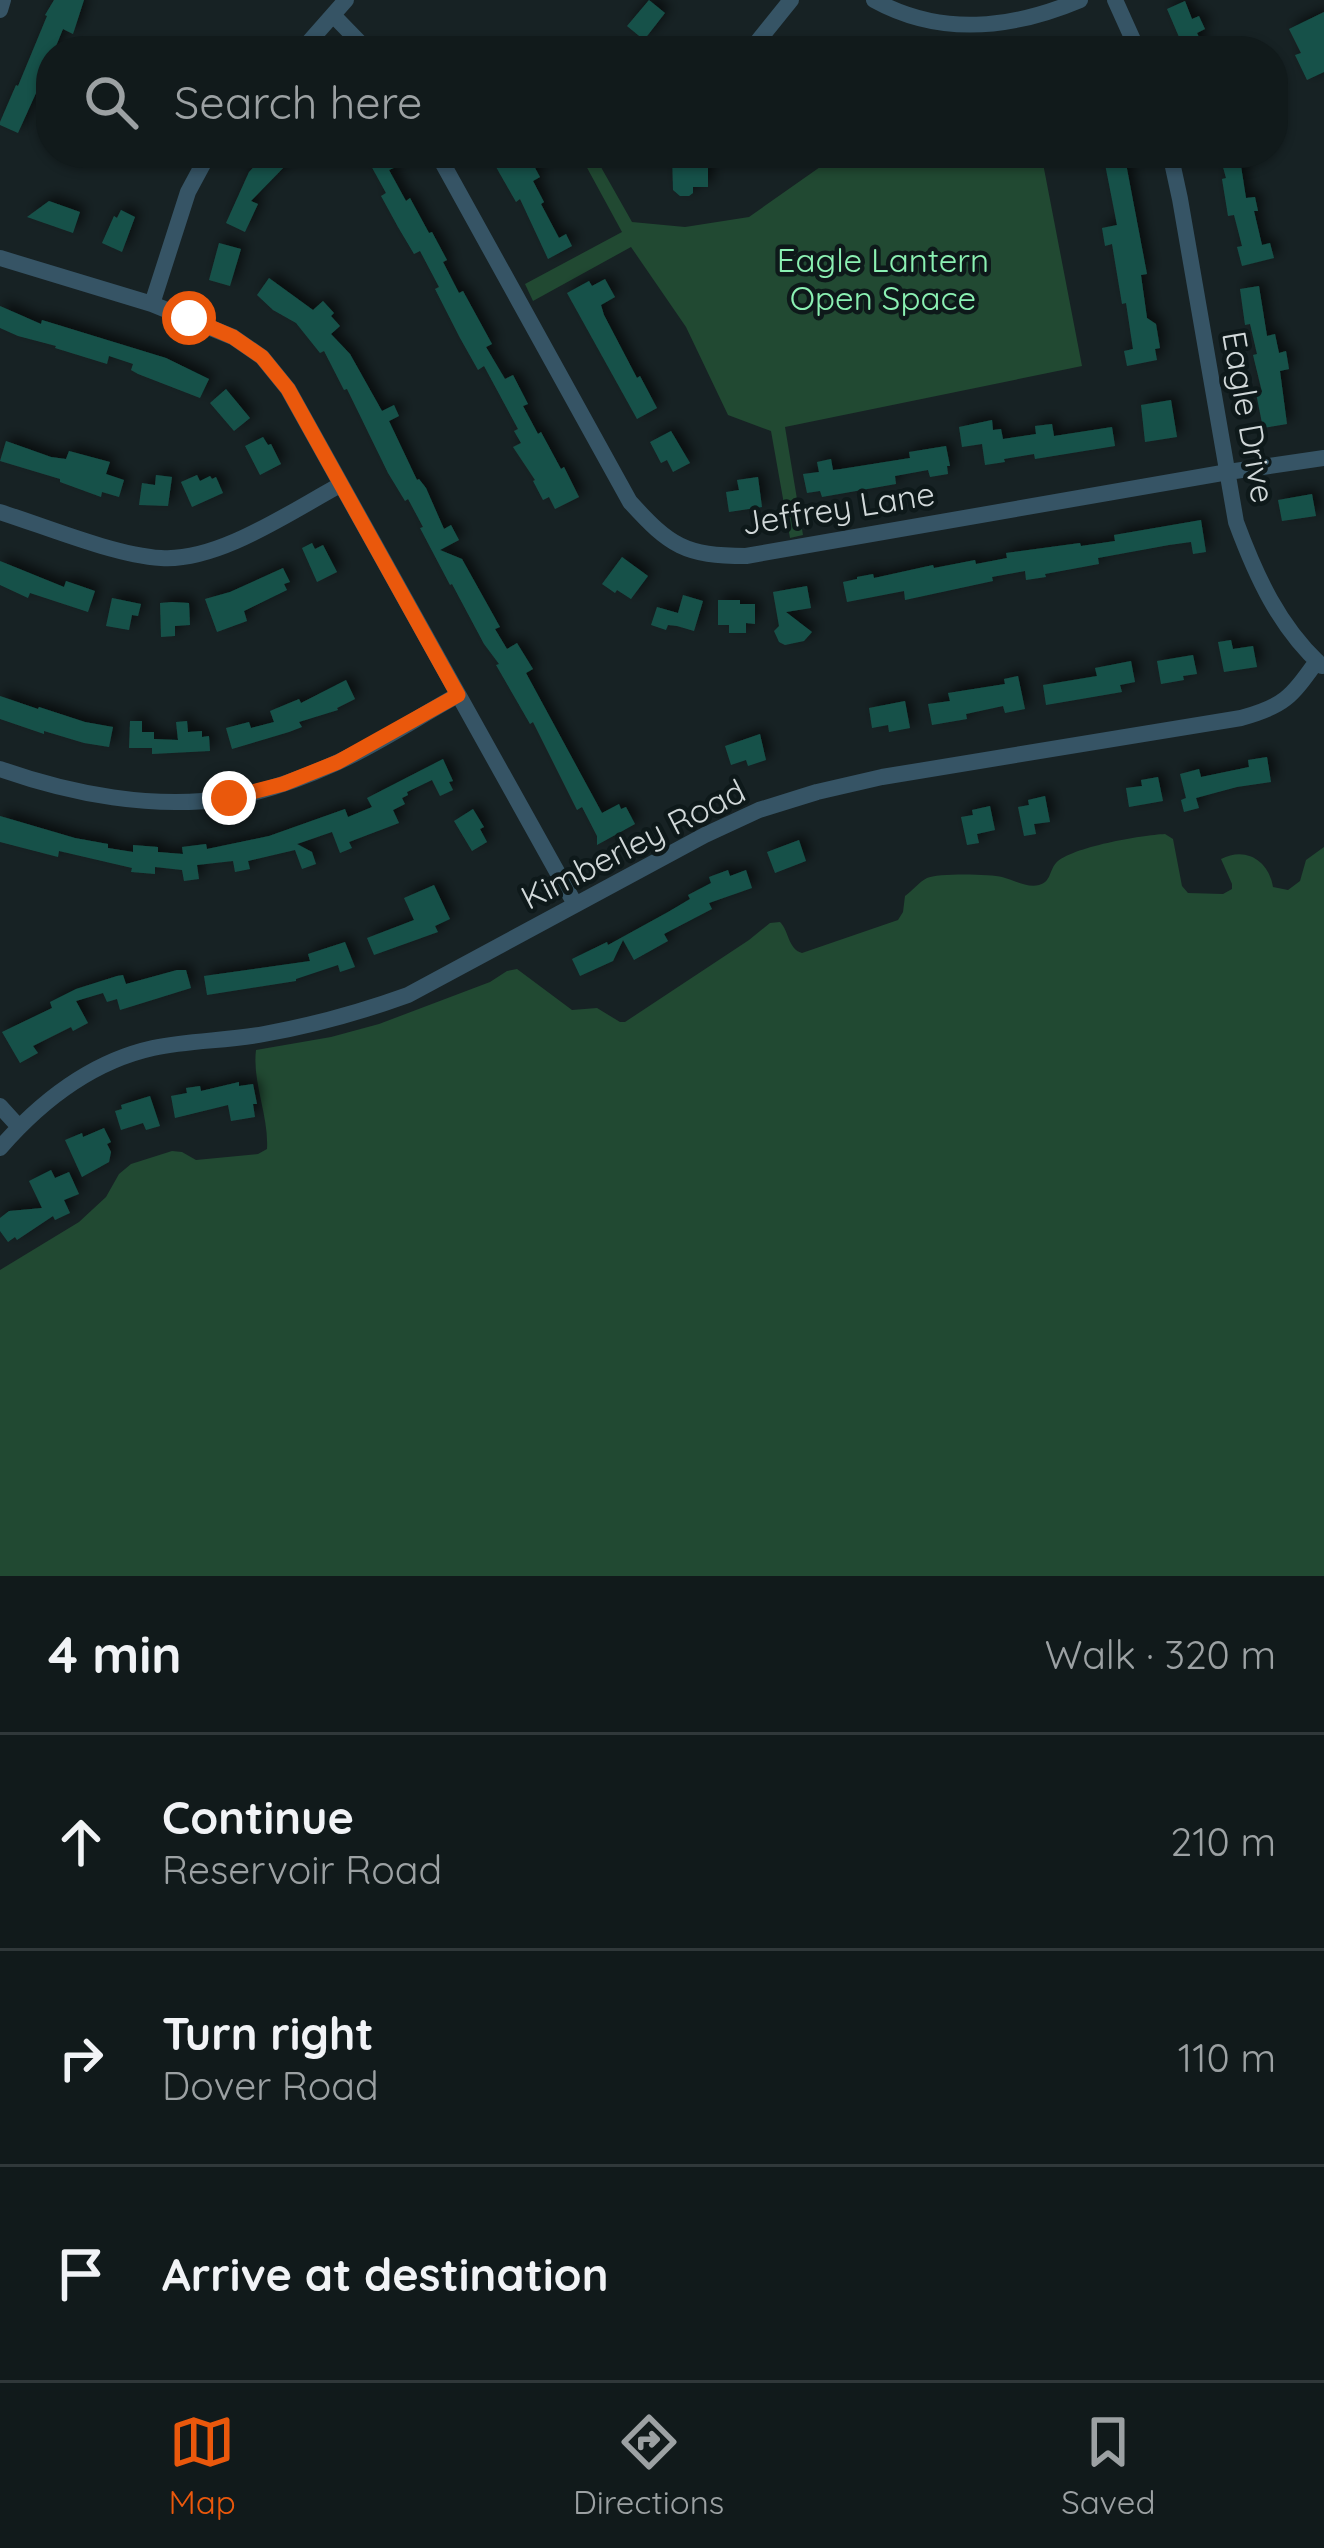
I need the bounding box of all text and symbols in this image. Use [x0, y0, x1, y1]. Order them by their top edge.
search box [36, 36, 1288, 168]
icon: search [78, 69, 144, 135]
text: Search here [174, 74, 422, 130]
park label: Eagle Lantern Open Space [777, 239, 989, 318]
route start [162, 291, 216, 345]
street label: Eagle Drive [1214, 328, 1285, 506]
street label: Jeffrey Lane [739, 472, 937, 543]
street label: Kimberley Road [514, 769, 752, 918]
route end [202, 771, 256, 825]
text: 4 min [48, 1622, 182, 1686]
text: Walk · 320 m [1045, 1630, 1276, 1679]
text: Continue [162, 1789, 354, 1845]
icon: ahead [48, 1809, 114, 1875]
text: 210 m [1171, 1817, 1276, 1866]
text: Reservoir Road [162, 1845, 442, 1894]
text: Turn right [162, 2005, 374, 2061]
icon: right [48, 2025, 114, 2091]
text: 110 m [1178, 2033, 1276, 2082]
text: Dover Road [162, 2061, 379, 2110]
icon: arrive [48, 2241, 114, 2307]
text: Arrive at destination [162, 2246, 608, 2302]
tab: Map [169, 2409, 236, 2522]
tab: Directions [573, 2409, 724, 2522]
tab: Saved [1061, 2409, 1155, 2522]

